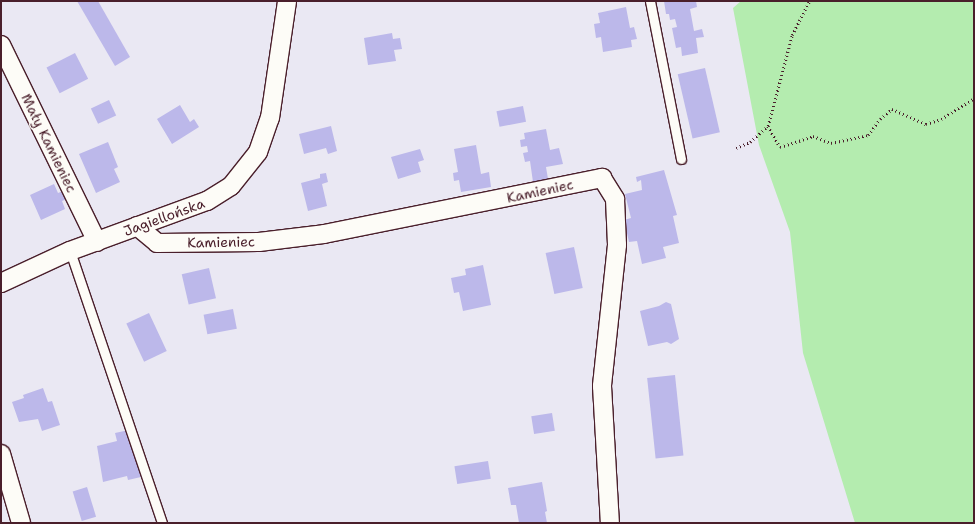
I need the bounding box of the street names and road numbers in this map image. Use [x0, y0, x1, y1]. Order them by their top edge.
street label: Mały Kamieniec [18, 91, 80, 195]
street label: Kamieniec [505, 176, 575, 206]
street label: Jagiellońska [121, 195, 207, 239]
street label: Kamieniec [187, 233, 255, 251]

